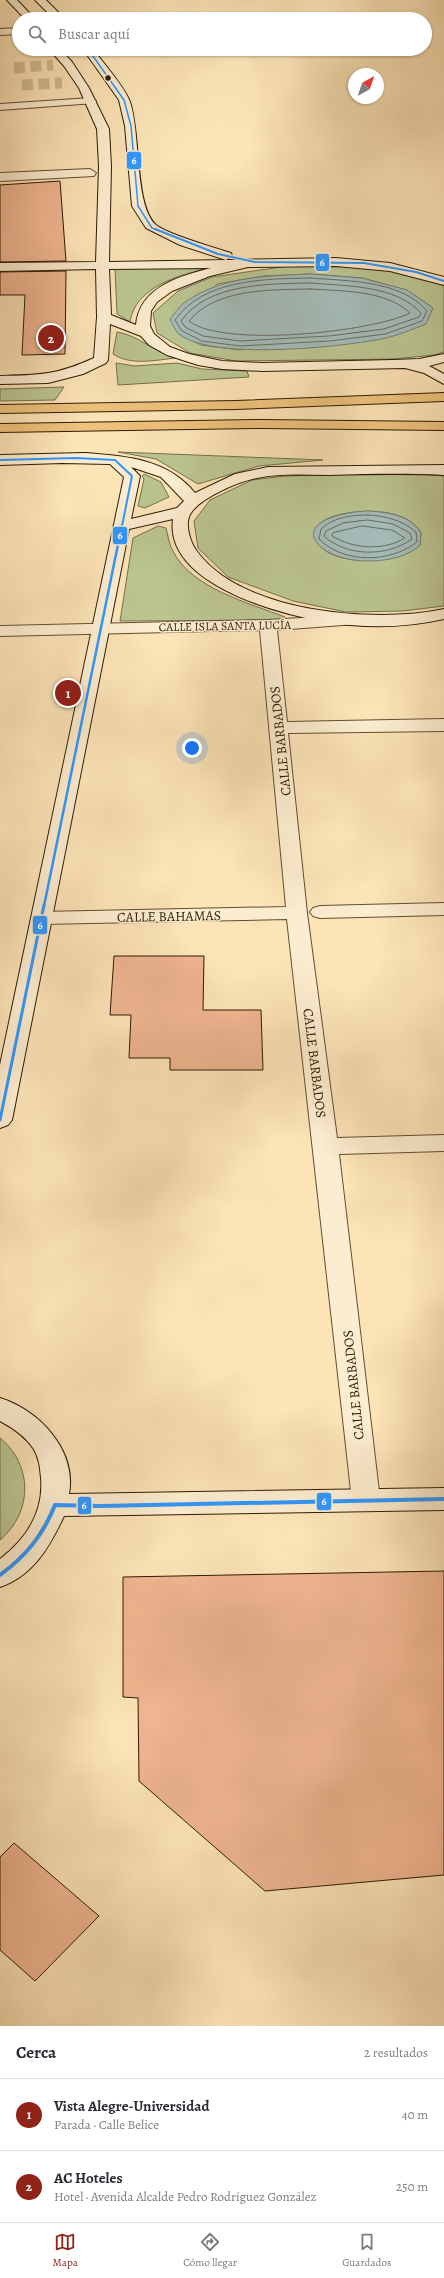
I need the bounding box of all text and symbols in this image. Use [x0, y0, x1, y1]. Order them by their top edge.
search box [12, 12, 432, 56]
icon: search [26, 23, 48, 45]
text: Buscar aquí [58, 24, 130, 44]
north arrow [348, 68, 384, 104]
unlabelled marker [103, 73, 113, 83]
line badge: 6 [126, 151, 142, 170]
text: 6 [131, 153, 137, 168]
line badge: 6 [315, 253, 330, 272]
text: 6 [319, 255, 325, 270]
pin: 2 [38, 323, 64, 353]
line badge: 6 [112, 526, 128, 545]
text: 6 [117, 528, 123, 543]
street label: CALLE ISLA SANTA LUCÍA [159, 617, 292, 635]
pin: 1 [55, 678, 81, 708]
street label: CALLE BARBADOS [265, 685, 296, 797]
your location [182, 738, 202, 758]
street label: CALLE BAHAMAS [117, 906, 221, 927]
line badge: 6 [32, 915, 48, 935]
text: 6 [37, 918, 43, 933]
street label: CALLE BARBADOS [298, 1007, 331, 1119]
street label: CALLE BARBADOS [338, 1329, 369, 1441]
line badge: 6 [316, 1492, 332, 1511]
text: 6 [321, 1494, 327, 1509]
line badge: 6 [77, 1496, 92, 1515]
text: 6 [81, 1498, 87, 1513]
text: Cerca [16, 2041, 56, 2064]
text: 2 resultados [364, 2044, 428, 2061]
text: Vista Alegre-Universidad [54, 2096, 210, 2116]
text: 1 [27, 2106, 31, 2123]
text: 40 m [402, 2106, 428, 2123]
text: Parada · Calle Belice [54, 2116, 159, 2133]
text: AC Hoteles [54, 2168, 123, 2188]
text: 2 [26, 2178, 32, 2195]
text: 250 m [396, 2178, 428, 2195]
text: Hotel · Avenida Alcalde Pedro Rodríguez González [54, 2188, 317, 2205]
tab: Mapa [53, 2231, 78, 2270]
tab: Cómo llegar [183, 2231, 237, 2270]
tab: Guardados [342, 2231, 391, 2270]

